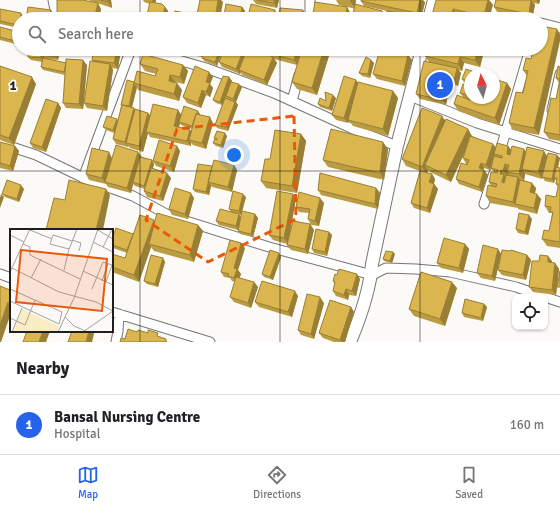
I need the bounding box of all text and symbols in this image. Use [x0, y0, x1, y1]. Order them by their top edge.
search box [12, 12, 548, 56]
icon: search [26, 23, 48, 45]
text: Search here [58, 25, 134, 43]
north arrow [464, 68, 500, 104]
pin: 1 [427, 70, 453, 100]
text: 1 [9, 78, 17, 94]
your location [224, 145, 244, 165]
inset map [10, 229, 113, 332]
map controls [512, 294, 548, 330]
button: locate [512, 294, 548, 330]
text: Nearby [16, 358, 69, 379]
text: Bansal Nursing Centre [54, 408, 200, 426]
text: 1 [25, 417, 33, 433]
text: 160 m [510, 417, 544, 433]
text: Hospital [54, 426, 101, 442]
tab: Map [77, 464, 99, 501]
tab: Directions [253, 464, 301, 501]
tab: Saved [455, 464, 483, 501]

